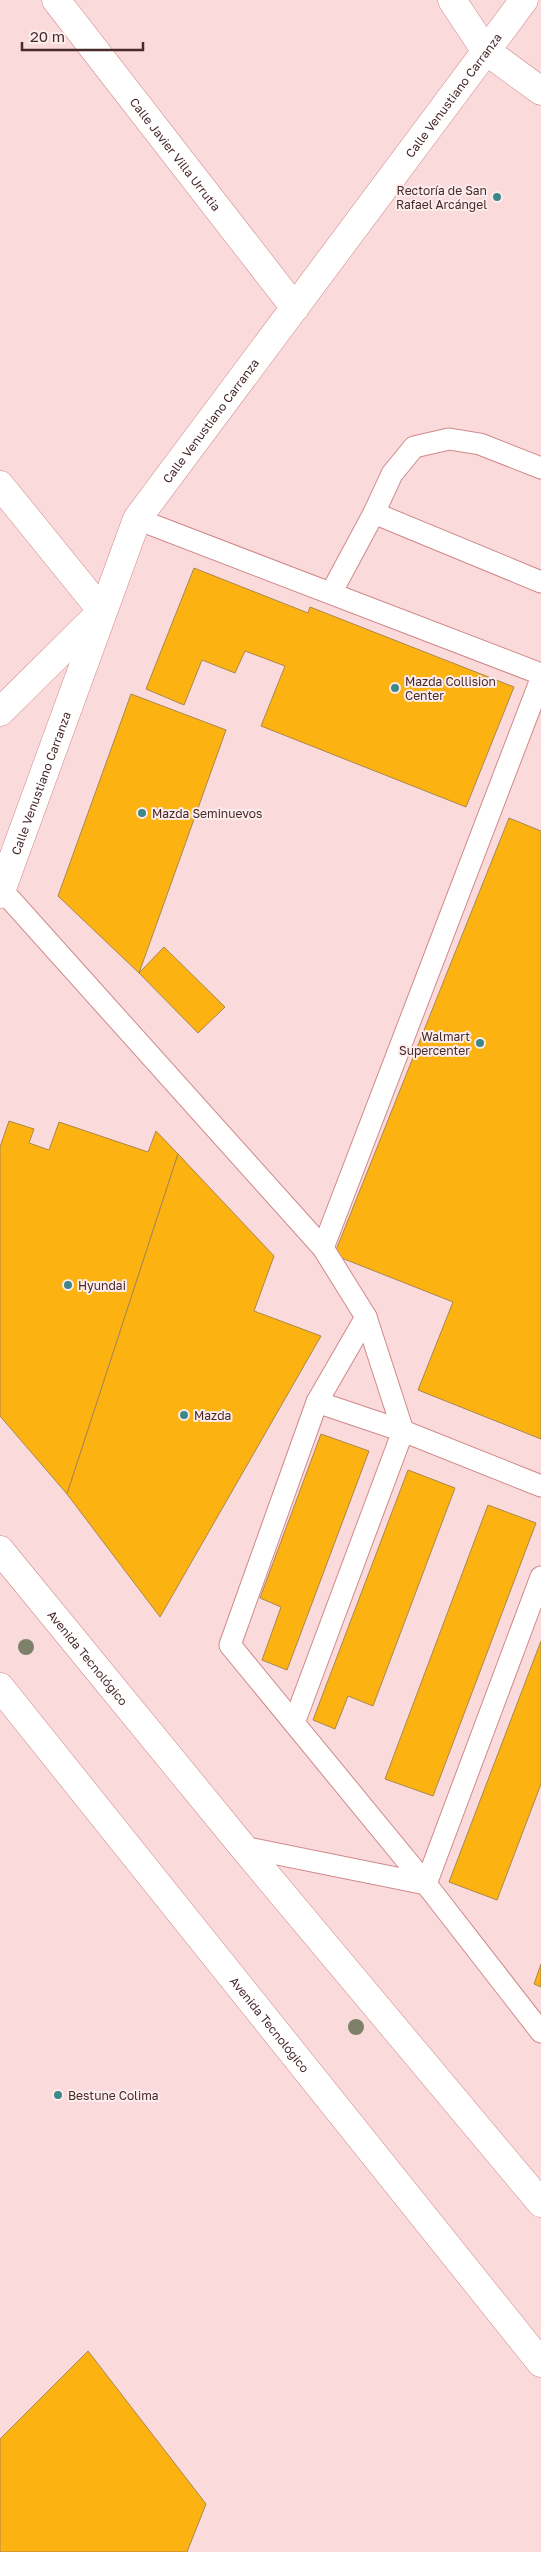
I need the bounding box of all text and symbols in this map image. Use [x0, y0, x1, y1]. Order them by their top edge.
scale bar [22, 20, 144, 52]
text: 20 m [30, 27, 65, 45]
street label: Calle Venustiano Carranza [402, 30, 504, 160]
street label: Calle Javier Villa Urrutia [127, 94, 224, 214]
place label: Rectoría de San Rafael Arcángel [396, 183, 487, 212]
marker: Rectoría de San Rafael Arcángel [491, 191, 503, 203]
street label: Calle Venustiano Carranza [159, 355, 262, 486]
place label: Mazda Collision Center [405, 674, 496, 703]
marker: Mazda Collision Center [389, 682, 401, 694]
street label: Calle Venustiano Carranza [7, 709, 74, 857]
place label: Mazda Seminuevos [152, 806, 262, 821]
marker: Mazda Seminuevos [136, 807, 148, 819]
place label: Walmart Supercenter [399, 1029, 470, 1058]
marker: Walmart Supercenter [474, 1037, 486, 1049]
place label: Hyundai [78, 1278, 126, 1293]
marker: Hyundai [62, 1279, 74, 1291]
place label: Mazda [194, 1408, 231, 1423]
marker: Mazda [178, 1409, 190, 1421]
street label: Avenida Tecnológico [45, 1607, 131, 1708]
street label: Avenida Tecnológico [227, 1973, 313, 2075]
place label: Bestune Colima [68, 2088, 159, 2103]
marker: Bestune Colima [52, 2089, 64, 2101]

